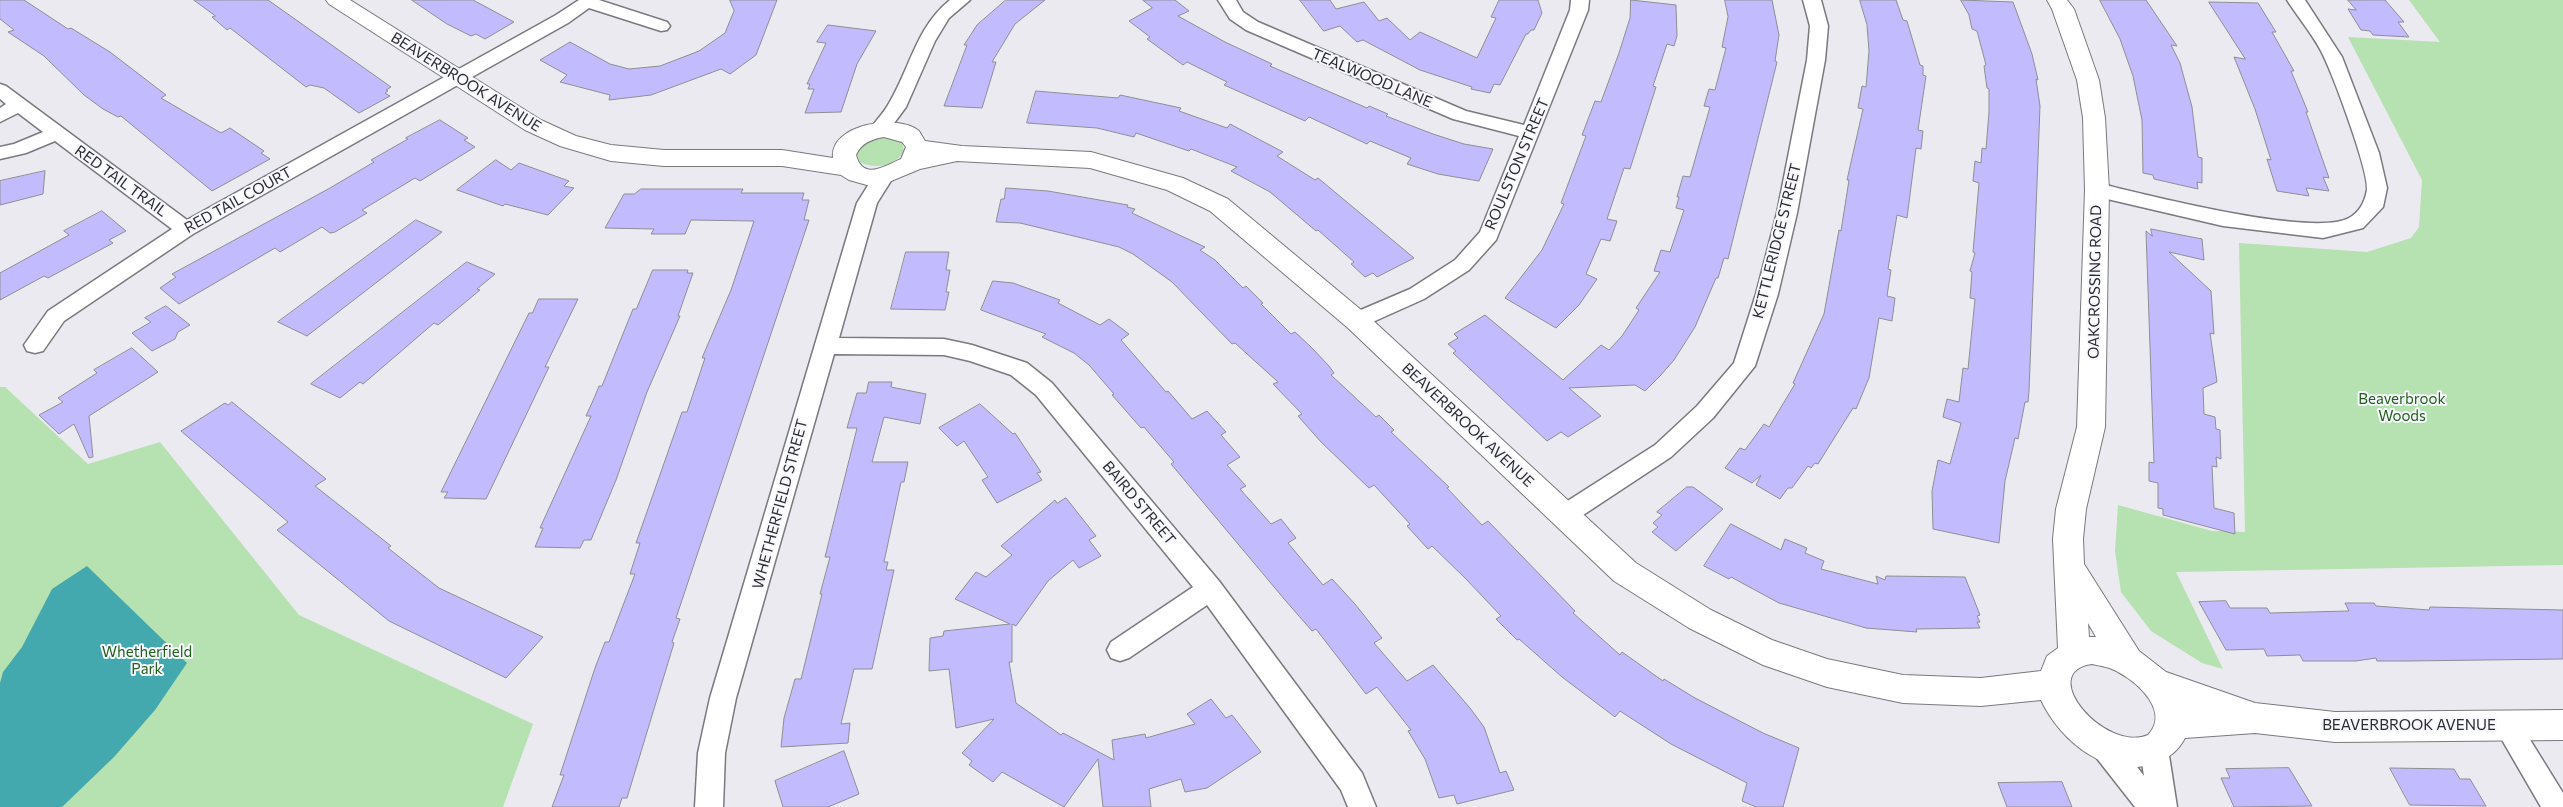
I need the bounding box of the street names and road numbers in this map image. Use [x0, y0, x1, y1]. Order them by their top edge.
street label: BEAVERBROOK AVENUE [388, 28, 544, 136]
street label: TEALWOOD LANE [1309, 45, 1435, 111]
street label: ROULSTON STREET [1481, 95, 1553, 233]
street label: RED TAIL TRAIL [71, 141, 171, 221]
street label: KETTLERIDGE STREET [1749, 161, 1805, 321]
street label: RED TAIL COURT [181, 163, 295, 237]
street label: OAKCROSSING ROAD [2085, 205, 2105, 359]
street label: BEAVERBROOK AVENUE [1398, 359, 1538, 491]
street label: WHETHERFIELD STREET [749, 417, 811, 591]
street label: BAIRD STREET [1099, 457, 1179, 549]
street label: BEAVERBROOK AVENUE [2322, 716, 2496, 734]

